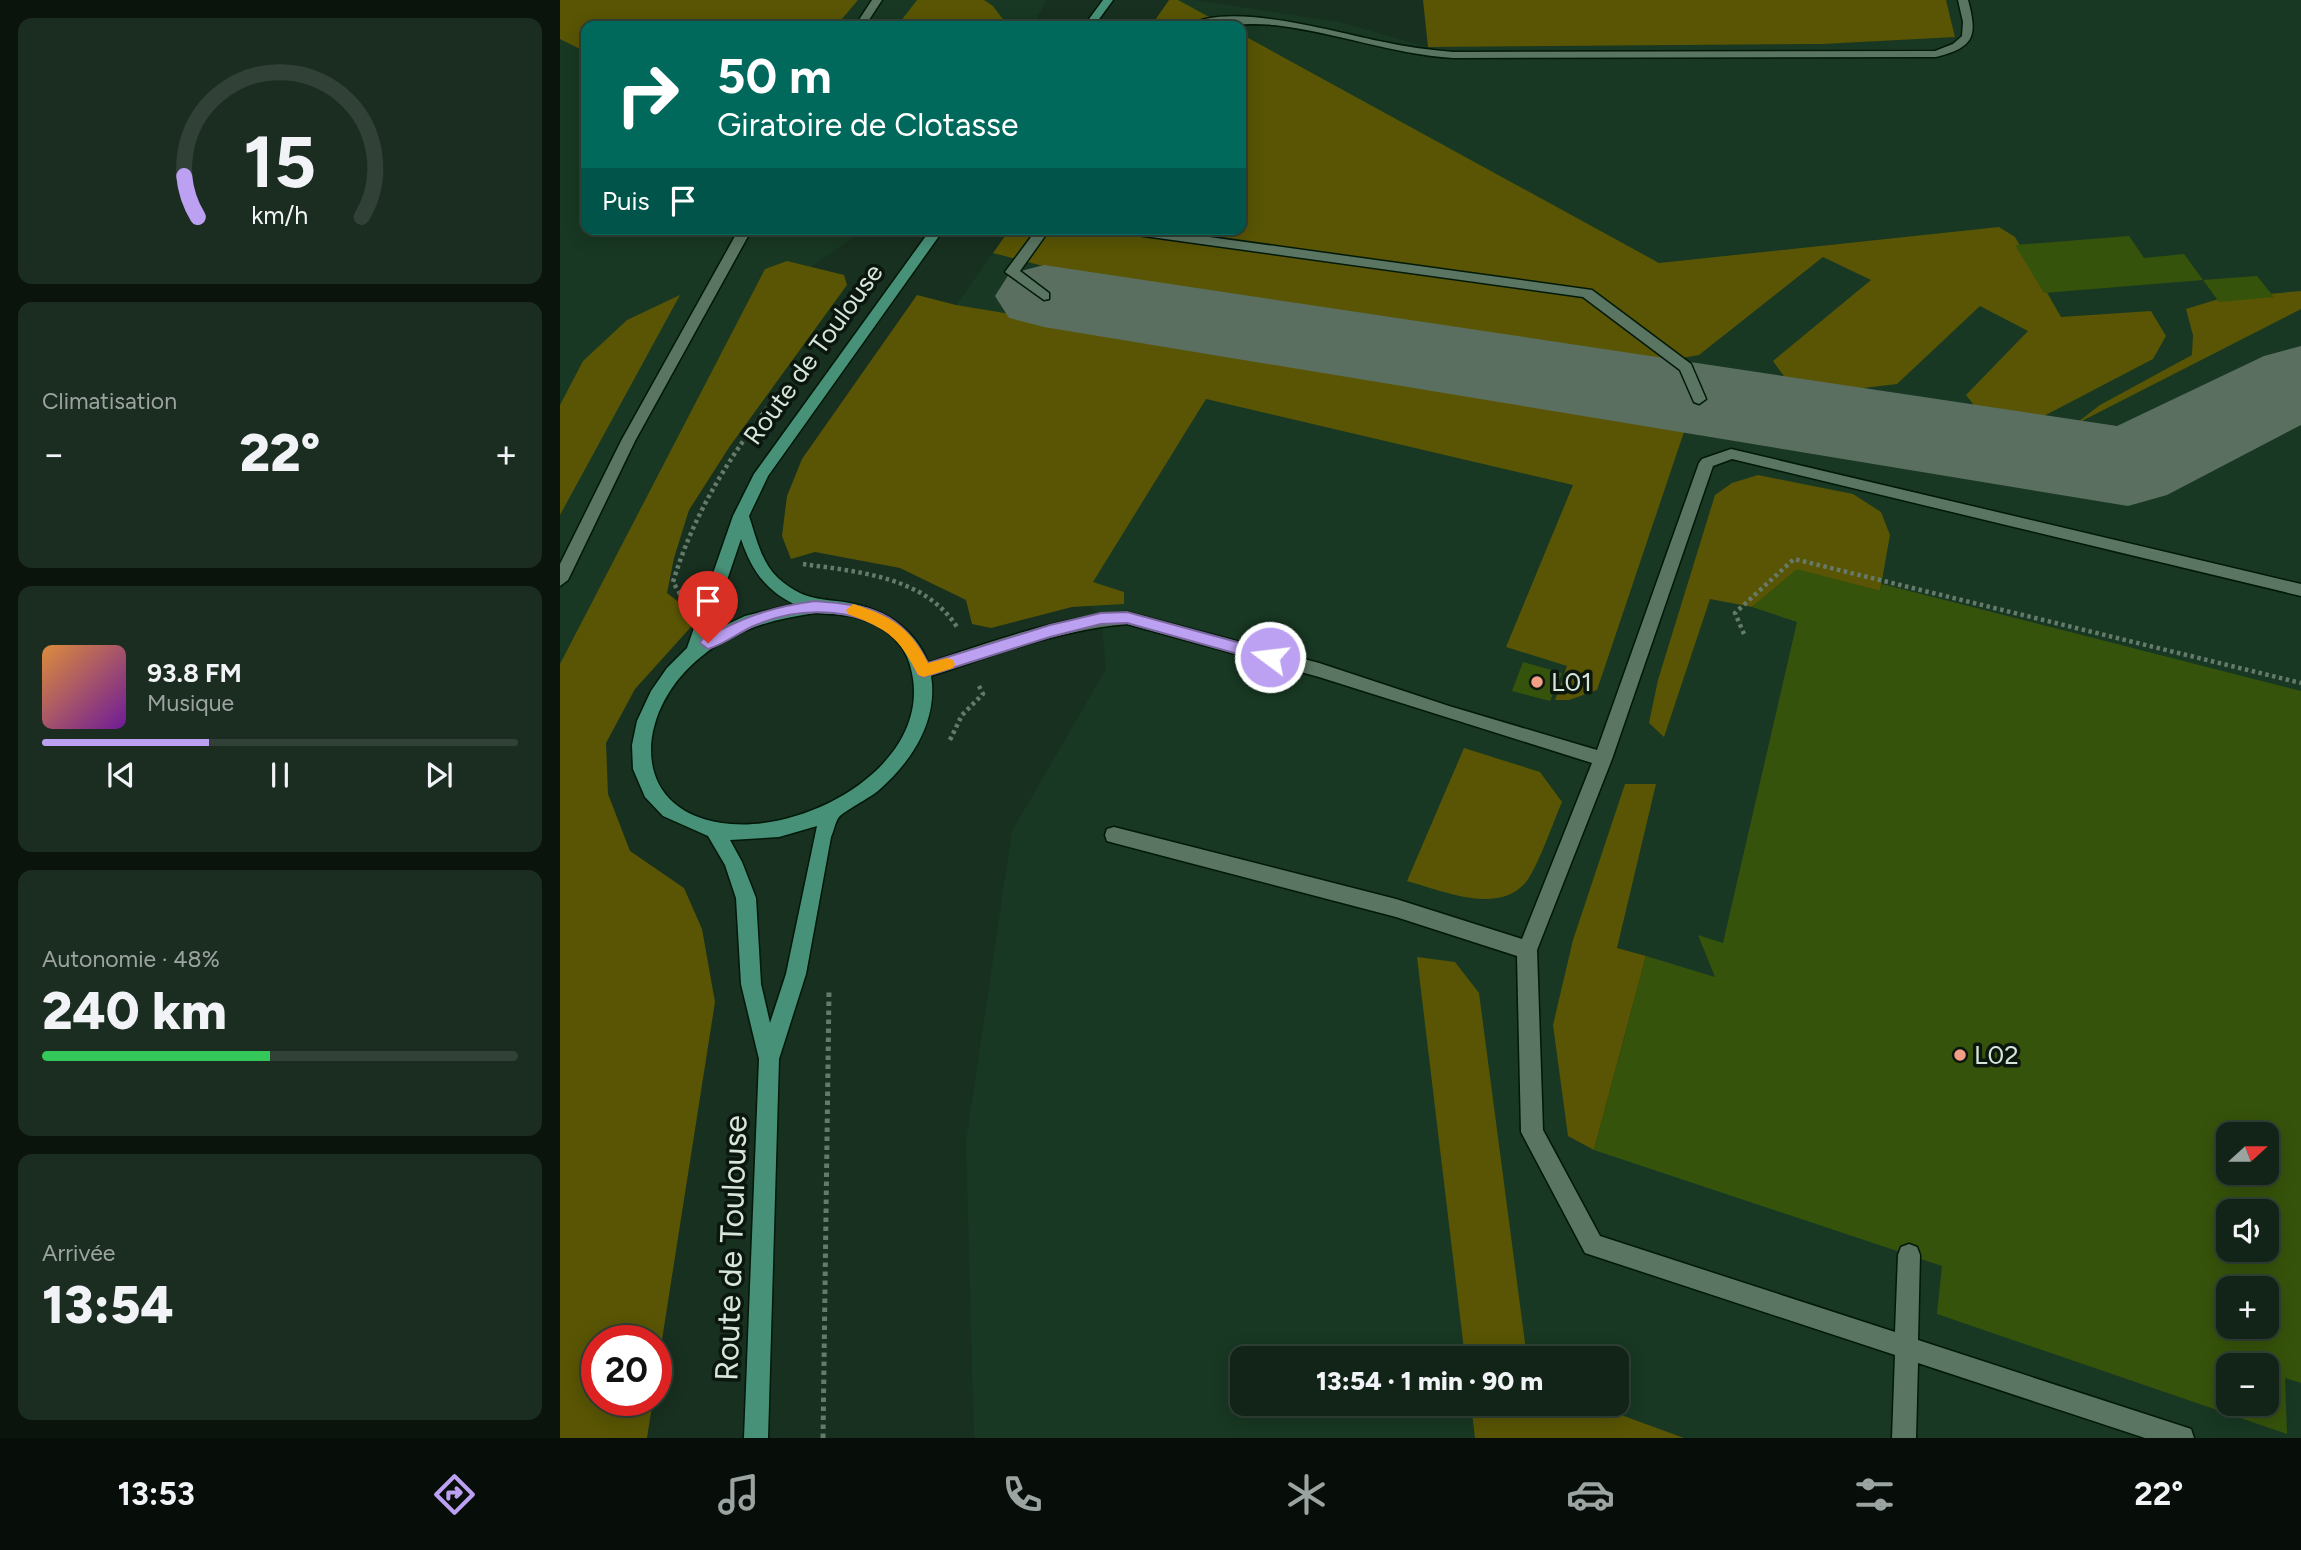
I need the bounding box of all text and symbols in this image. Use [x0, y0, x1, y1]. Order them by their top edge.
text: 50 m [717, 46, 832, 105]
icon: right [602, 49, 693, 140]
text: Giratoire de Clotasse [717, 106, 1019, 144]
text: 15 [243, 118, 317, 205]
icon: arrive [664, 182, 702, 220]
text: Puis [602, 185, 650, 217]
text: km/h [251, 200, 309, 230]
street label: Route de Toulouse [737, 257, 889, 451]
text: Climatisation [42, 387, 177, 415]
text: 22° [239, 422, 321, 484]
text: − [42, 431, 66, 477]
text: + [494, 431, 518, 477]
pin [678, 571, 738, 643]
icon: arrive [689, 582, 727, 620]
position arrow [1233, 620, 1307, 694]
text: 93.8 FM [147, 657, 242, 689]
place label: L01 [1551, 666, 1592, 698]
marker: L01 [1529, 674, 1545, 690]
text: Musique [147, 689, 234, 717]
icon: previous [102, 756, 140, 794]
icon: pause [261, 756, 299, 794]
icon: next [420, 756, 458, 794]
text: Autonomie · 48% [42, 945, 220, 973]
text: 240 km [42, 980, 227, 1042]
place label: L02 [1974, 1039, 2019, 1071]
marker: L02 [1952, 1047, 1968, 1063]
street label: Route de Toulouse [707, 1114, 755, 1382]
north arrow [2216, 1122, 2278, 1185]
map controls [2216, 1122, 2279, 1416]
button: sound [2216, 1199, 2279, 1262]
text: Arrivée [42, 1239, 115, 1267]
text: 13:54 [42, 1274, 174, 1336]
button: + [2216, 1276, 2279, 1339]
speed limit sign: 20 [581, 1325, 672, 1416]
button: − [2216, 1353, 2279, 1416]
text: 13:54 · 1 min · 90 m [1316, 1365, 1543, 1397]
icon: directions [430, 1470, 479, 1519]
icon: music [714, 1470, 763, 1519]
icon: phone [998, 1470, 1047, 1519]
icon: climate [1282, 1470, 1331, 1519]
icon: car [1566, 1470, 1615, 1519]
icon: filters [1850, 1470, 1899, 1519]
text: 13:53 [118, 1475, 195, 1513]
text: 22° [2134, 1475, 2183, 1513]

